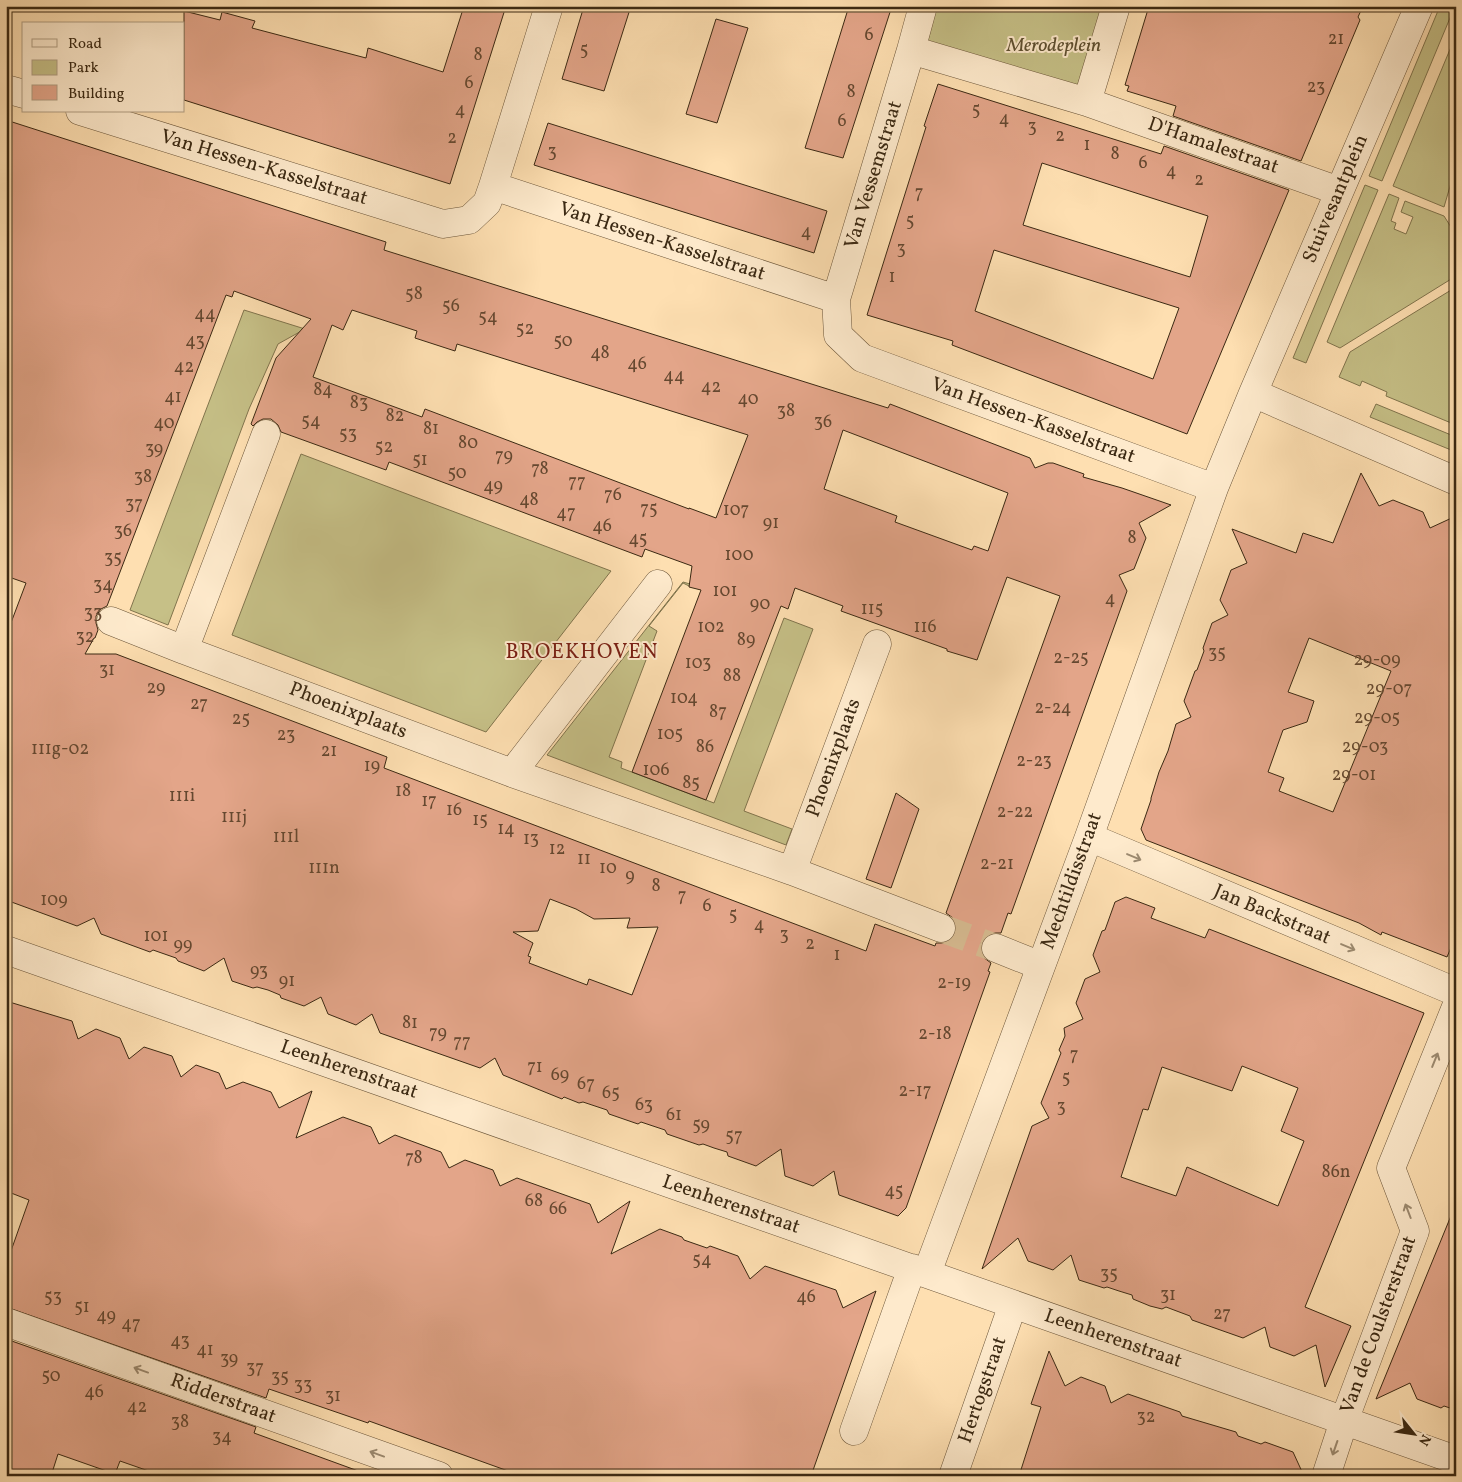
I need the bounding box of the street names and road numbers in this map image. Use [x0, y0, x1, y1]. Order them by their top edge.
street label: Van Vessemstraat [838, 98, 910, 252]
street label: D'Hamalestraat [1144, 110, 1282, 182]
street label: Van Hessen-Kasselstraat [157, 123, 371, 213]
street label: Stuivesantplein [1296, 130, 1376, 268]
street label: Van Hessen-Kasselstraat [555, 195, 769, 289]
street label: Van Hessen-Kasselstraat [927, 371, 1139, 471]
street label: Phoenixplaats [285, 676, 411, 746]
street label: Phoenixplaats [800, 695, 868, 821]
street label: Mechtildisstraat [1034, 809, 1110, 953]
street label: Jan Backstraat [1209, 878, 1335, 952]
street label: Leenherenstraat [276, 1033, 422, 1107]
street label: Leenherenstraat [658, 1168, 804, 1242]
street label: Van de Coulsterstraat [1334, 1232, 1424, 1418]
street label: Leenherenstraat [1040, 1302, 1186, 1376]
street label: Hertogstraat [952, 1333, 1014, 1447]
street label: Ridderstraat [166, 1367, 280, 1431]

